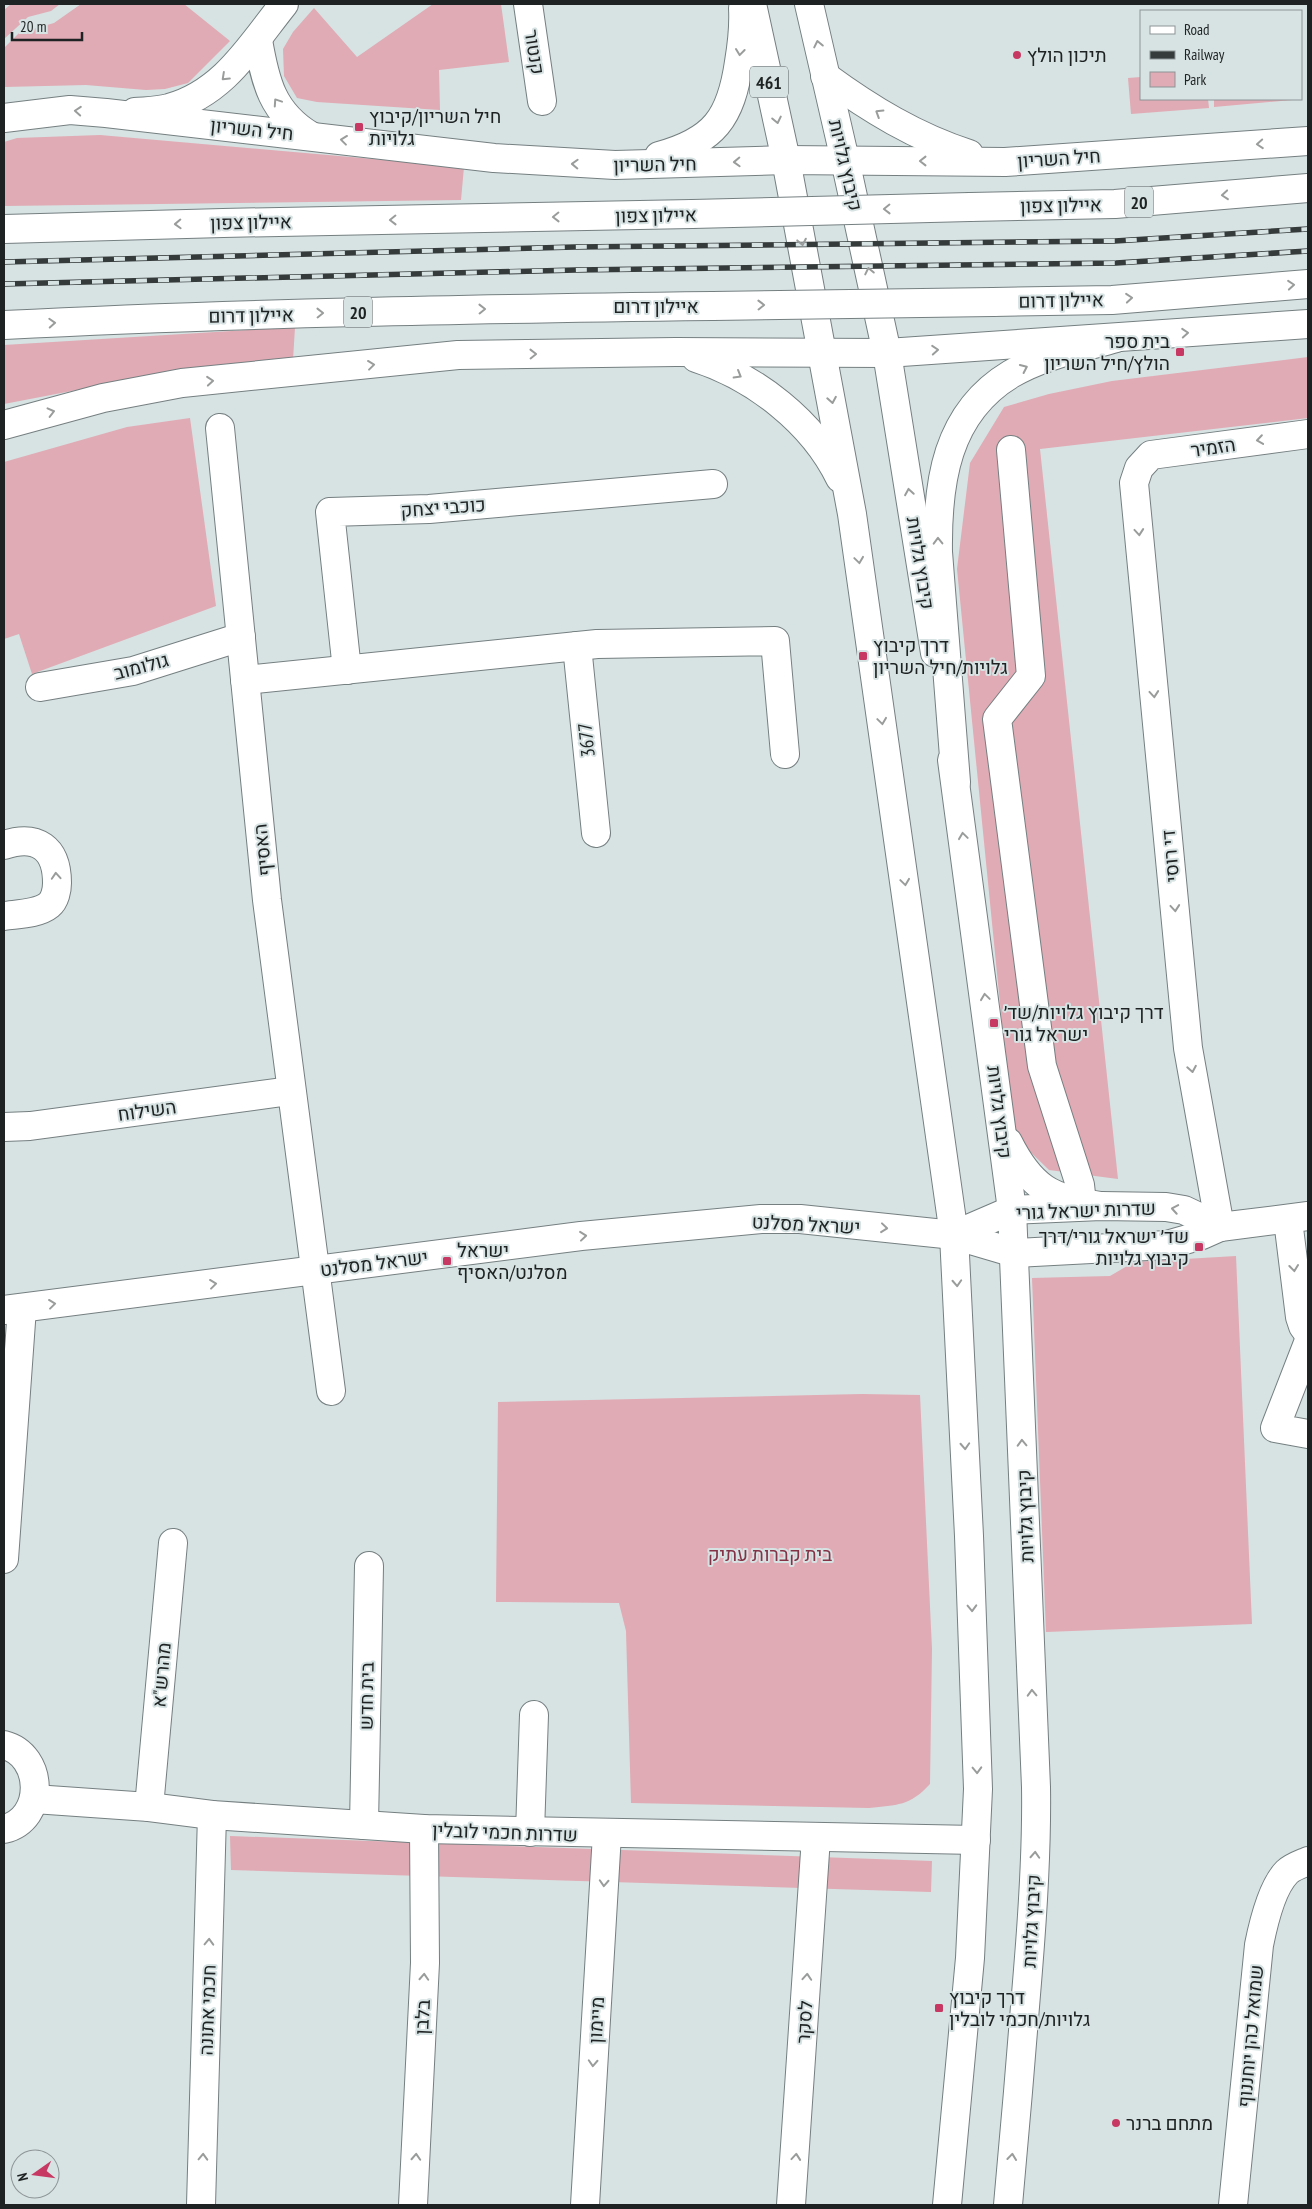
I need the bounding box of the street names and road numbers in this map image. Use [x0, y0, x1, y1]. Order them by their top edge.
street label: קנטור [520, 28, 550, 76]
road number: 461 [750, 66, 788, 98]
street label: חיל השריון [209, 113, 295, 145]
street label: קיבוץ גלויות [824, 117, 868, 213]
street label: חיל השריון [1017, 143, 1101, 173]
street label: חיל השריון [613, 151, 697, 177]
road number: 20 [1125, 186, 1153, 218]
street label: איילון צפון [1020, 192, 1102, 218]
street label: איילון צפון [615, 202, 697, 228]
street label: איילון צפון [210, 209, 292, 235]
street label: איילון דרום [1018, 287, 1104, 313]
street label: איילון דרום [613, 294, 699, 318]
road number: 20 [344, 296, 372, 328]
street label: איילון דרום [208, 302, 294, 328]
street label: הזמיר [1189, 432, 1237, 462]
street label: כוכבי יצחק [400, 492, 486, 522]
street label: קיבוץ גלויות [902, 515, 940, 611]
street label: גולומוב [111, 647, 171, 685]
street label: 3677 [572, 722, 600, 758]
street label: האסיף [247, 823, 277, 877]
street label: די רוסי [1156, 829, 1184, 883]
street label: קיבוץ גלויות [982, 1064, 1018, 1160]
street label: השילוח [116, 1094, 178, 1126]
street label: שדרות ישראל גורי [1016, 1196, 1156, 1224]
street label: ישראל מסלנט [751, 1209, 861, 1239]
street label: ישראל מסלנט [319, 1244, 429, 1282]
street label: קיבוץ גלויות [1011, 1469, 1039, 1563]
street label: מהרש"א [146, 1641, 176, 1709]
street label: בית חדש [353, 1662, 379, 1730]
street label: שדרות חכמי לובלין [432, 1817, 578, 1847]
street label: קיבוץ גלויות [1017, 1874, 1045, 1968]
street label: חכמי אתונה [193, 1964, 221, 2056]
street label: שמואל כהן יוחננוף [1232, 1964, 1268, 2108]
street label: מיימון [583, 1996, 609, 2044]
street label: בלבן [409, 1999, 435, 2035]
street label: לסקר [791, 1999, 817, 2044]

